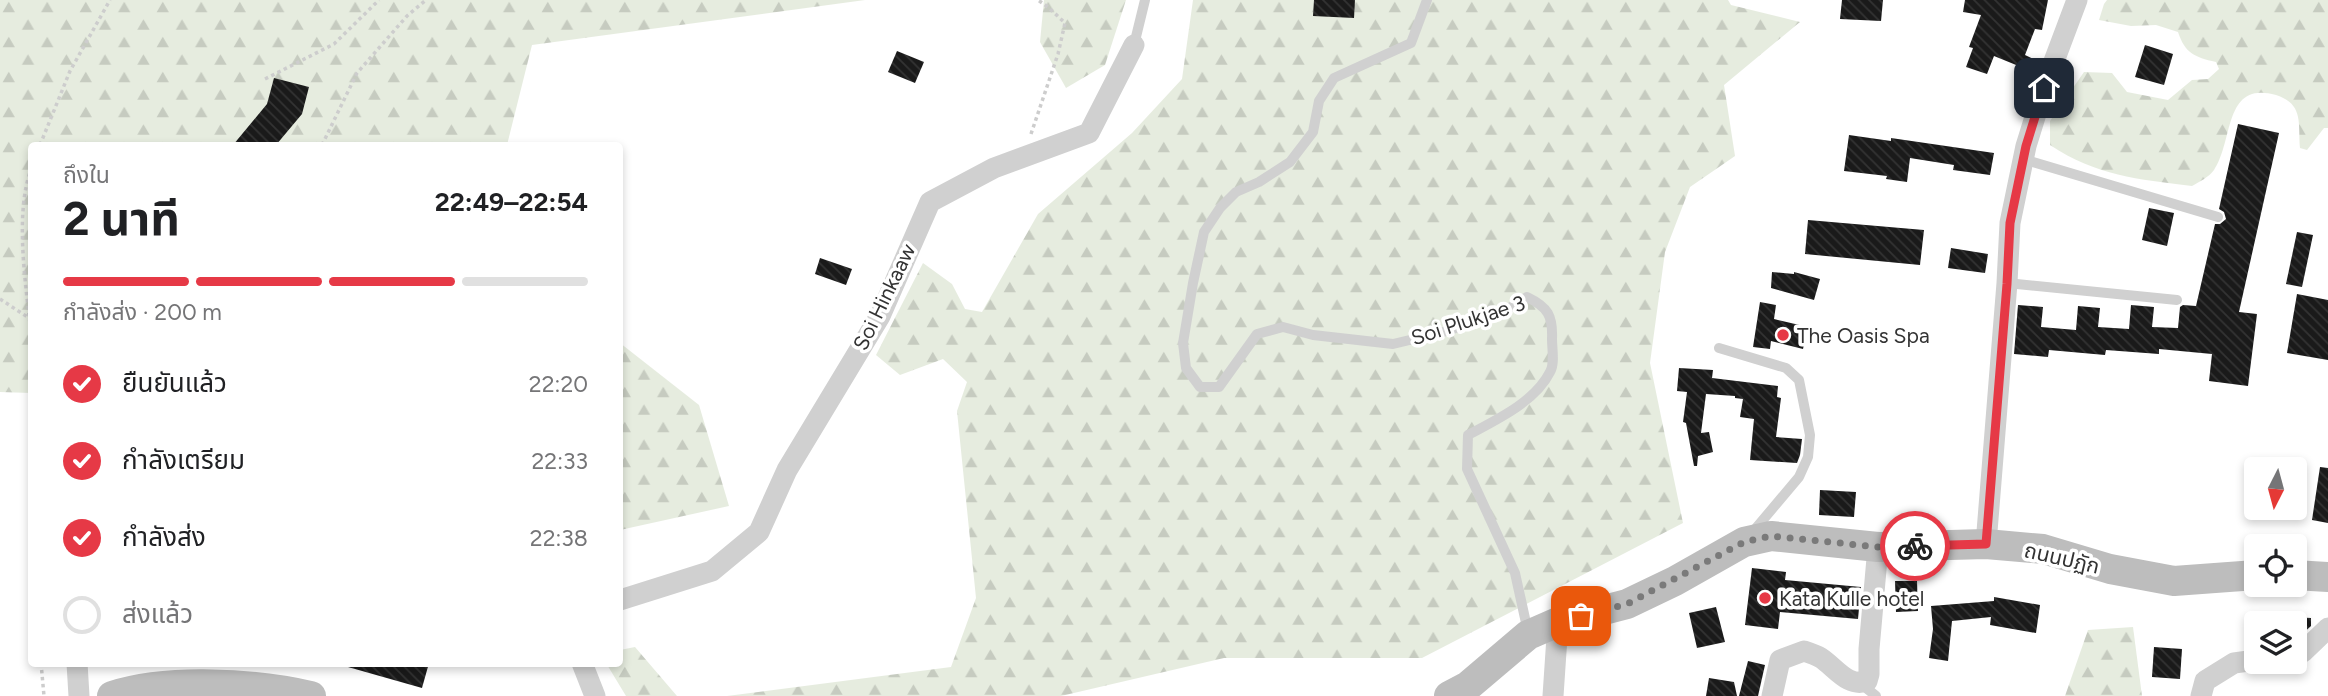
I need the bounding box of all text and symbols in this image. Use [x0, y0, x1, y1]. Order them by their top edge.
pin [2014, 58, 2074, 118]
icon: home [2025, 69, 2063, 107]
text: ถึงใน [63, 161, 110, 189]
text: 22:49–22:54 [435, 186, 588, 218]
text: 2 นาที [63, 191, 180, 247]
street label: Soi Hinkaaw [848, 239, 921, 354]
street label: Soi Plukjae 3 [1408, 290, 1528, 350]
text: กำลังส่ง · 200 m [63, 298, 222, 326]
place label: The Oasis Spa [1797, 323, 1930, 348]
marker: The Oasis Spa [1775, 327, 1791, 343]
icon: check [63, 365, 101, 403]
text: ยืนยันแล้ว [122, 367, 227, 399]
text: 22:20 [529, 370, 588, 398]
icon: check [63, 442, 101, 480]
text: กำลังเตรียม [122, 444, 245, 476]
text: 22:33 [531, 447, 588, 475]
north arrow [2244, 457, 2306, 520]
map controls [2244, 457, 2307, 674]
courier [1880, 511, 1950, 581]
icon: check [63, 519, 101, 557]
text: กำลังส่ง [122, 521, 206, 553]
text: 22:38 [530, 524, 588, 552]
icon: bike [1896, 527, 1934, 565]
button: locate [2244, 534, 2307, 597]
street label: ถนนปฏัก [2022, 537, 2102, 579]
pin [1551, 586, 1611, 646]
place label: Kata Kulle hotel [1779, 586, 1924, 611]
marker: Kata Kulle hotel [1757, 590, 1773, 606]
icon: bag [1562, 597, 1600, 635]
text: ส่งแล้ว [122, 598, 193, 630]
button: layers [2244, 611, 2307, 674]

